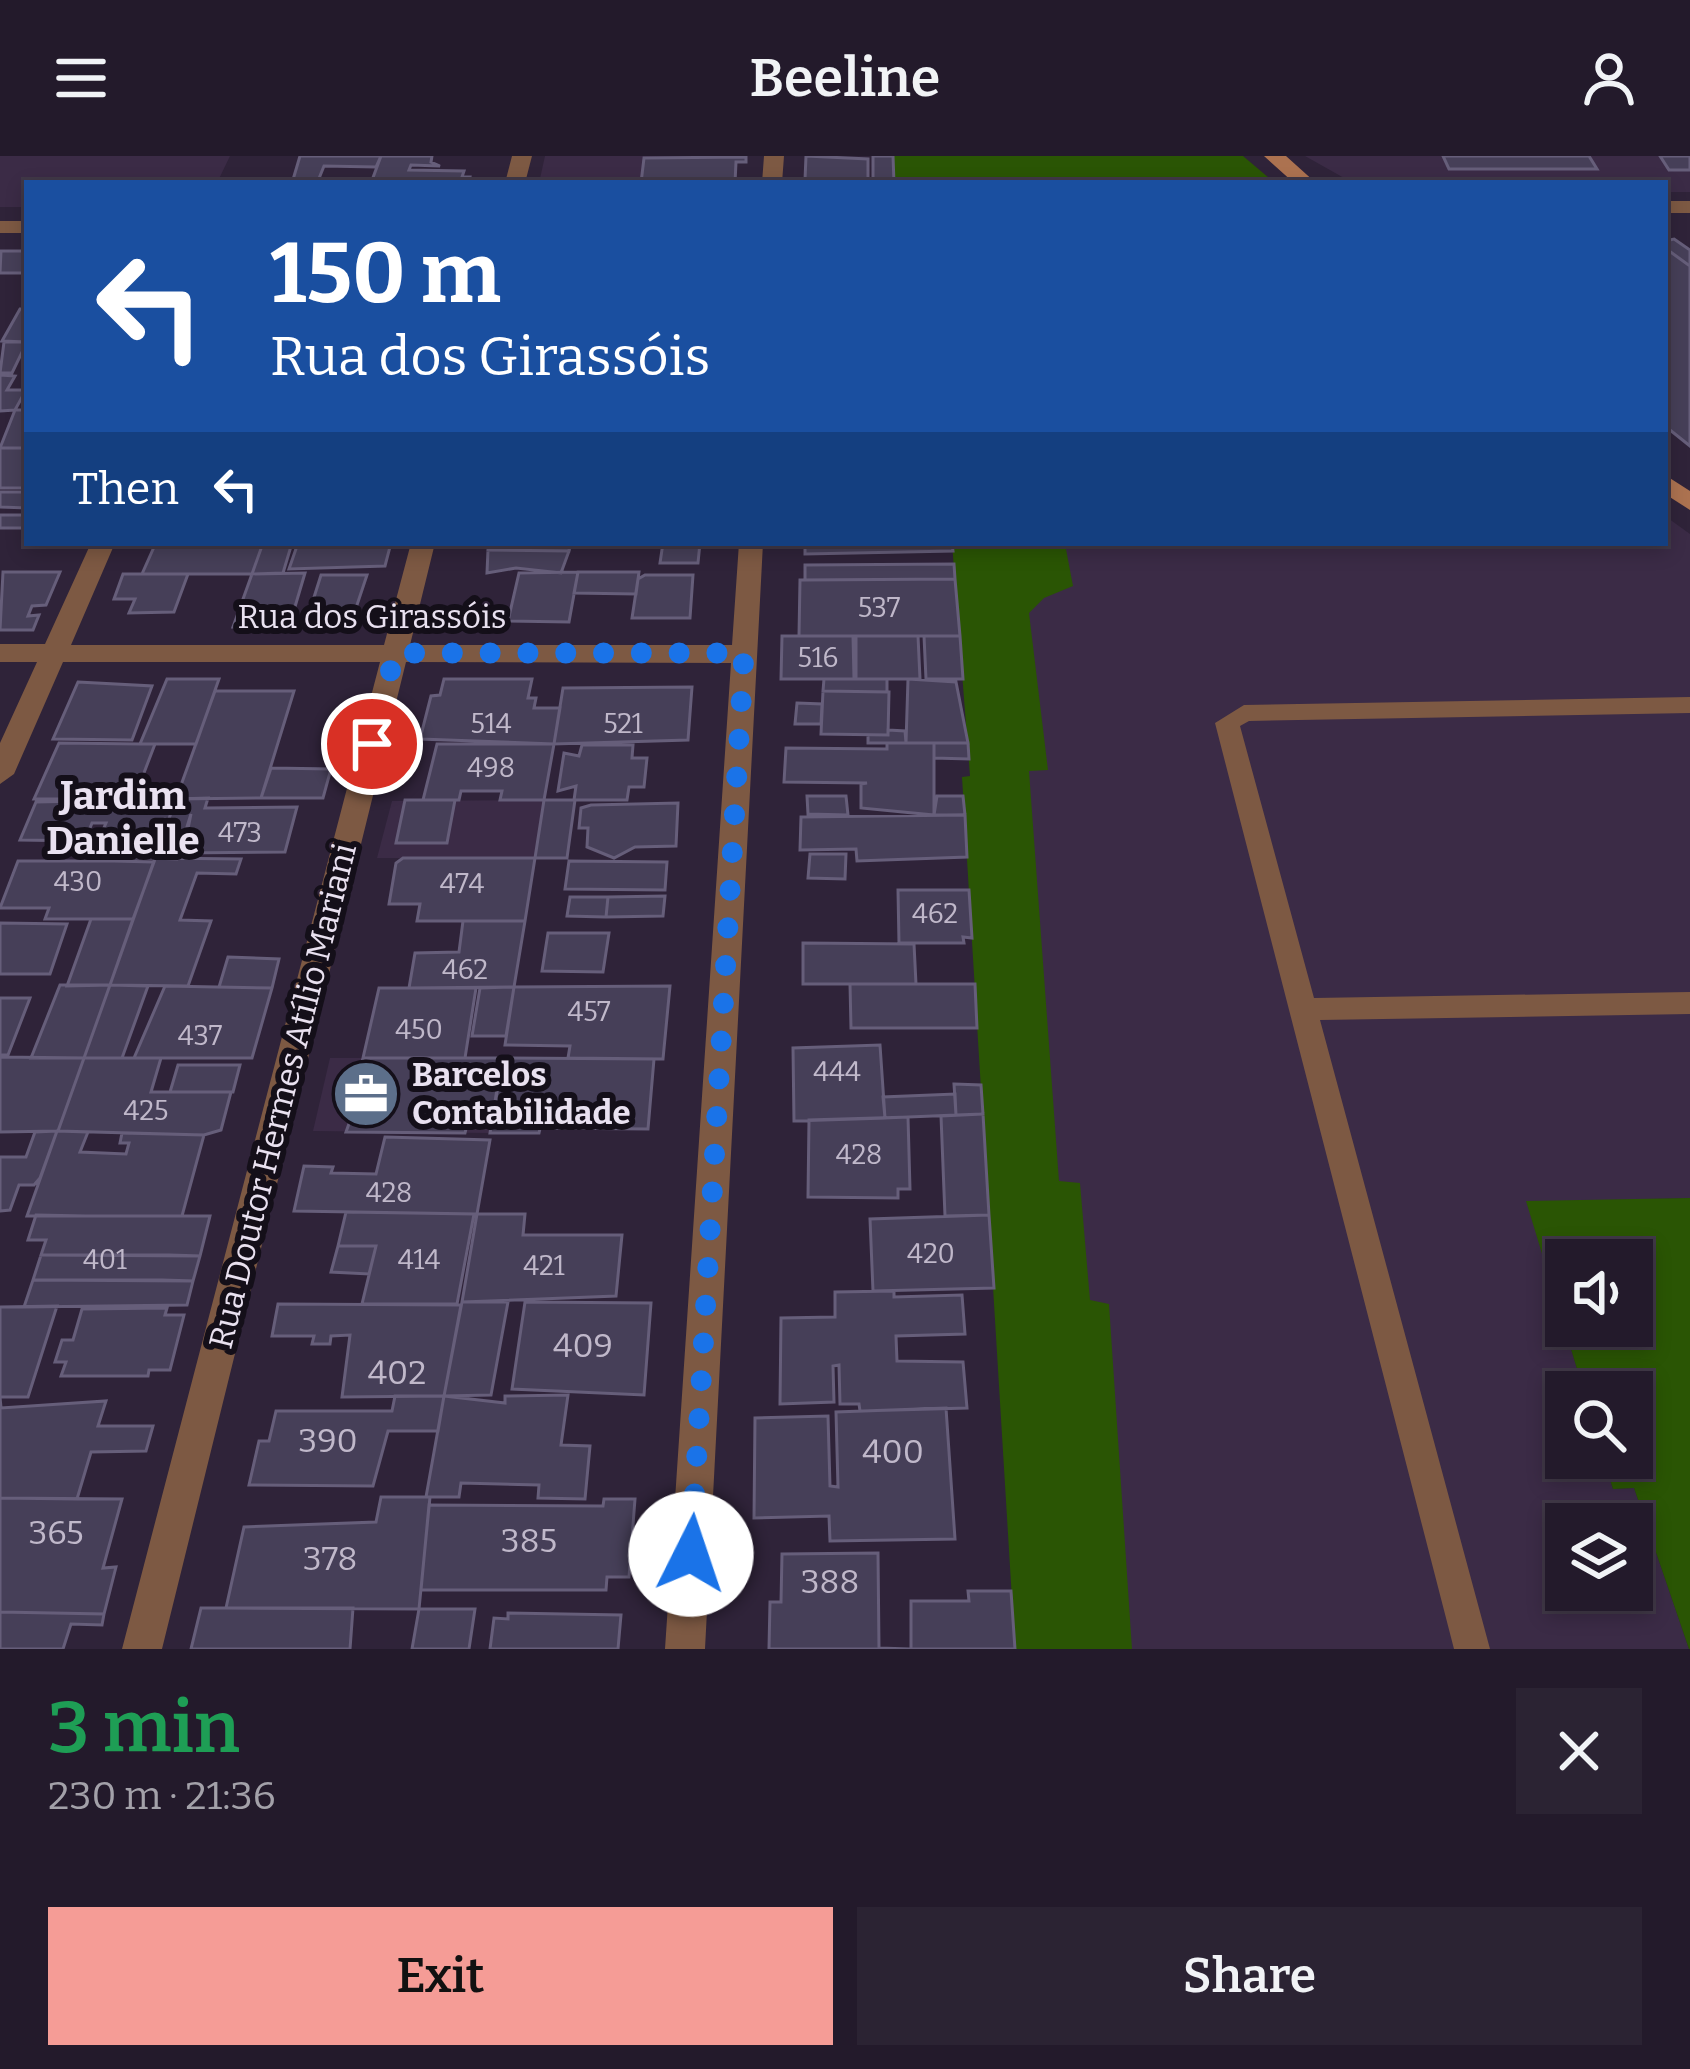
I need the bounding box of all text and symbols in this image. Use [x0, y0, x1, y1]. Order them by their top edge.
icon: menu [48, 45, 114, 111]
icon: person [1576, 45, 1642, 111]
text: Beeline [750, 46, 940, 110]
text: 150 m [270, 223, 501, 324]
icon: left [72, 228, 228, 384]
text: Rua dos Girassóis [270, 325, 710, 389]
icon: left [203, 456, 269, 522]
text: Then [72, 462, 179, 516]
house number: 537 [858, 592, 901, 624]
street label: Rua dos Girassóis [237, 597, 507, 637]
house number: 516 [798, 642, 838, 674]
pin [321, 693, 423, 795]
house number: 514 [471, 708, 512, 740]
house number: 521 [603, 708, 643, 740]
icon: arrive [339, 711, 405, 777]
house number: 498 [467, 752, 515, 784]
district label: Jardim Danielle [46, 773, 200, 864]
house number: 473 [218, 817, 262, 849]
street label: Rua Doutor Hermes Atílio Mariani [201, 839, 365, 1353]
house number: 430 [54, 866, 102, 898]
house number: 474 [440, 868, 484, 900]
house number: 462 [912, 898, 958, 930]
house number: 462 [442, 954, 488, 986]
house number: 457 [567, 996, 611, 1028]
house number: 450 [395, 1014, 443, 1046]
house number: 437 [178, 1020, 223, 1052]
place label: Barcelos Contabilidade [412, 1055, 631, 1133]
house number: 444 [813, 1056, 861, 1088]
office icon: Barcelos Contabilidade [331, 1059, 401, 1129]
house number: 425 [124, 1095, 168, 1127]
house number: 428 [836, 1139, 882, 1171]
house number: 428 [366, 1177, 412, 1209]
house number: 420 [907, 1238, 955, 1270]
map controls [1545, 1239, 1653, 1611]
button: sound [1545, 1239, 1653, 1347]
house number: 401 [83, 1244, 127, 1276]
house number: 414 [398, 1244, 440, 1276]
house number: 421 [523, 1250, 565, 1282]
house number: 409 [553, 1326, 613, 1366]
house number: 402 [368, 1353, 426, 1393]
button: search [1545, 1371, 1653, 1479]
house number: 390 [298, 1421, 358, 1461]
house number: 400 [862, 1432, 924, 1472]
position arrow [628, 1491, 754, 1617]
button: layers [1545, 1503, 1653, 1611]
house number: 365 [28, 1513, 84, 1553]
house number: 385 [501, 1521, 557, 1561]
house number: 378 [303, 1539, 357, 1579]
house number: 388 [801, 1562, 859, 1602]
text: 3 min [48, 1685, 240, 1771]
button: close [1516, 1688, 1642, 1814]
text: 230 m · 21:36 [48, 1773, 276, 1819]
button: Exit [48, 1907, 833, 2045]
button: Share [857, 1907, 1642, 2045]

